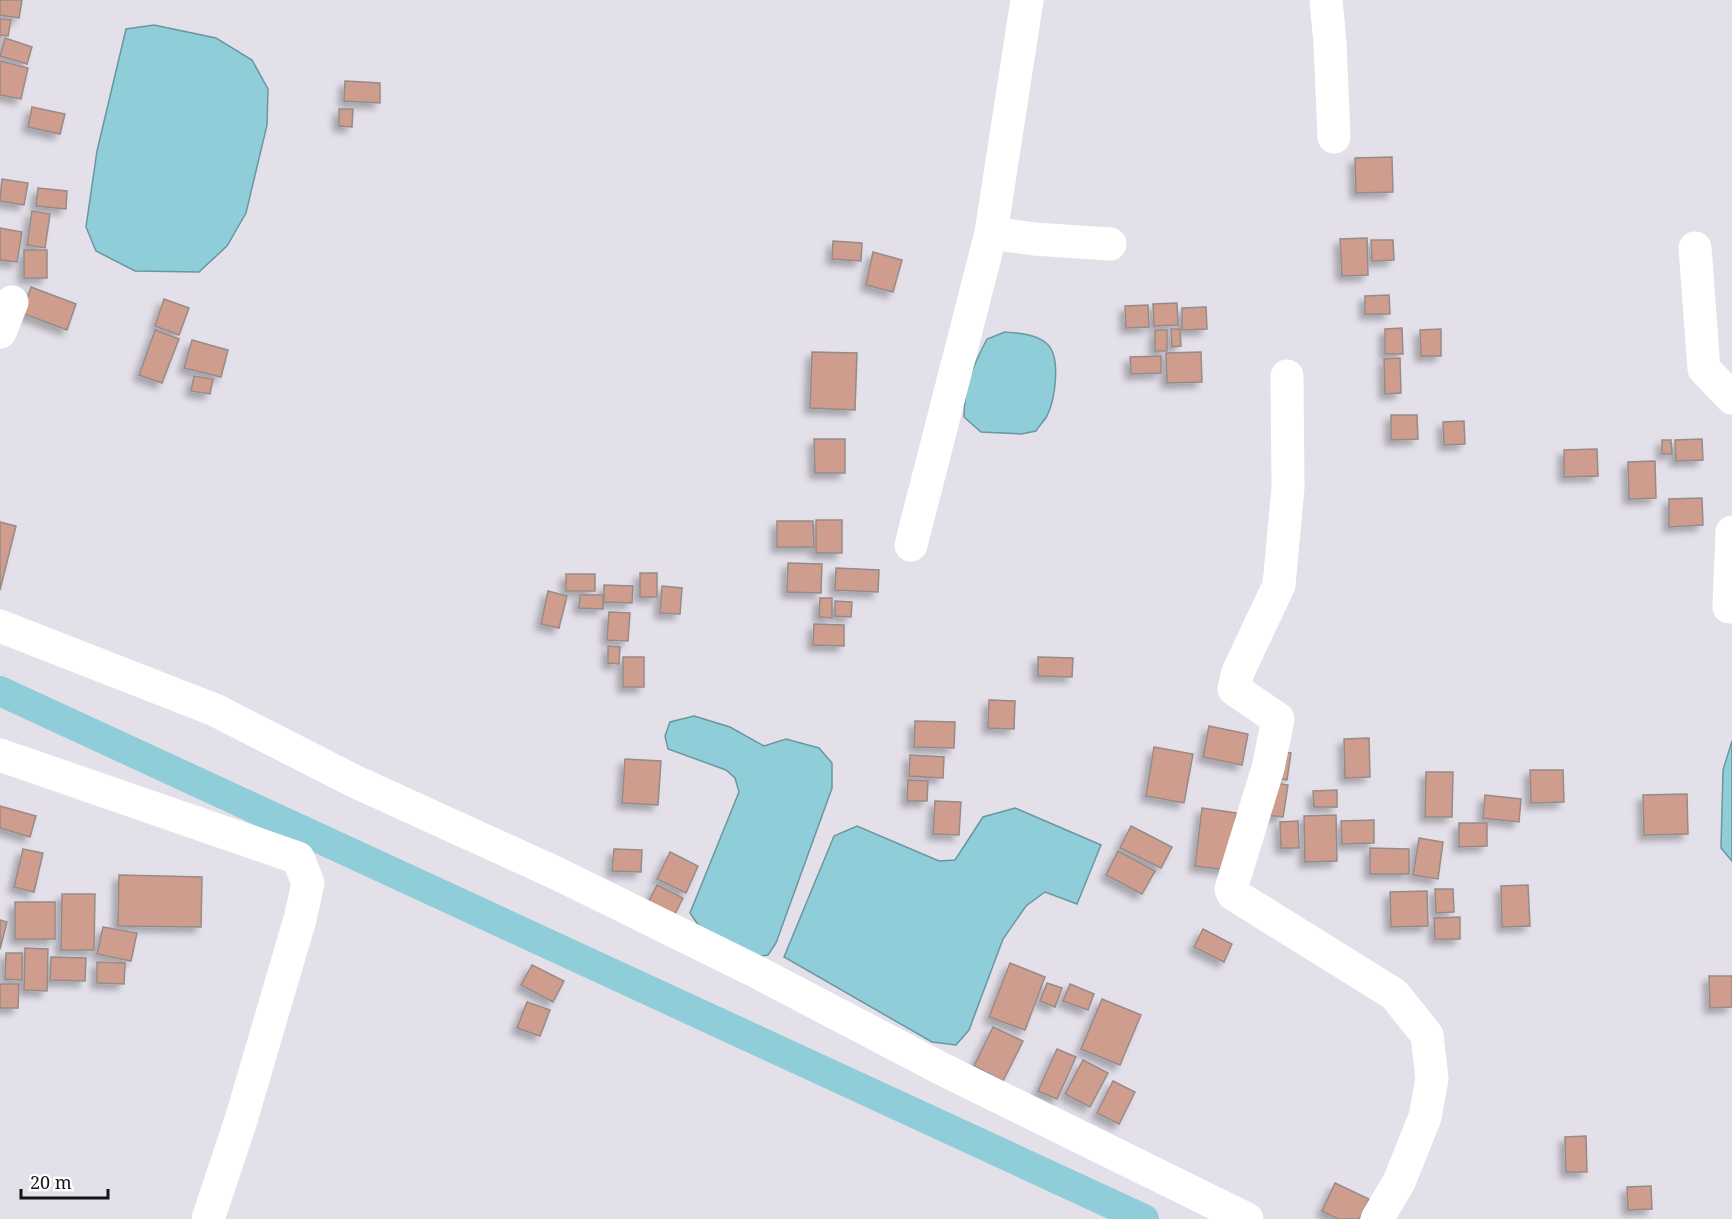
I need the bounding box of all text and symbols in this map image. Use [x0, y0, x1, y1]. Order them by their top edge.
scale bar [21, 1162, 108, 1200]
text: 20 m [30, 1170, 72, 1194]

